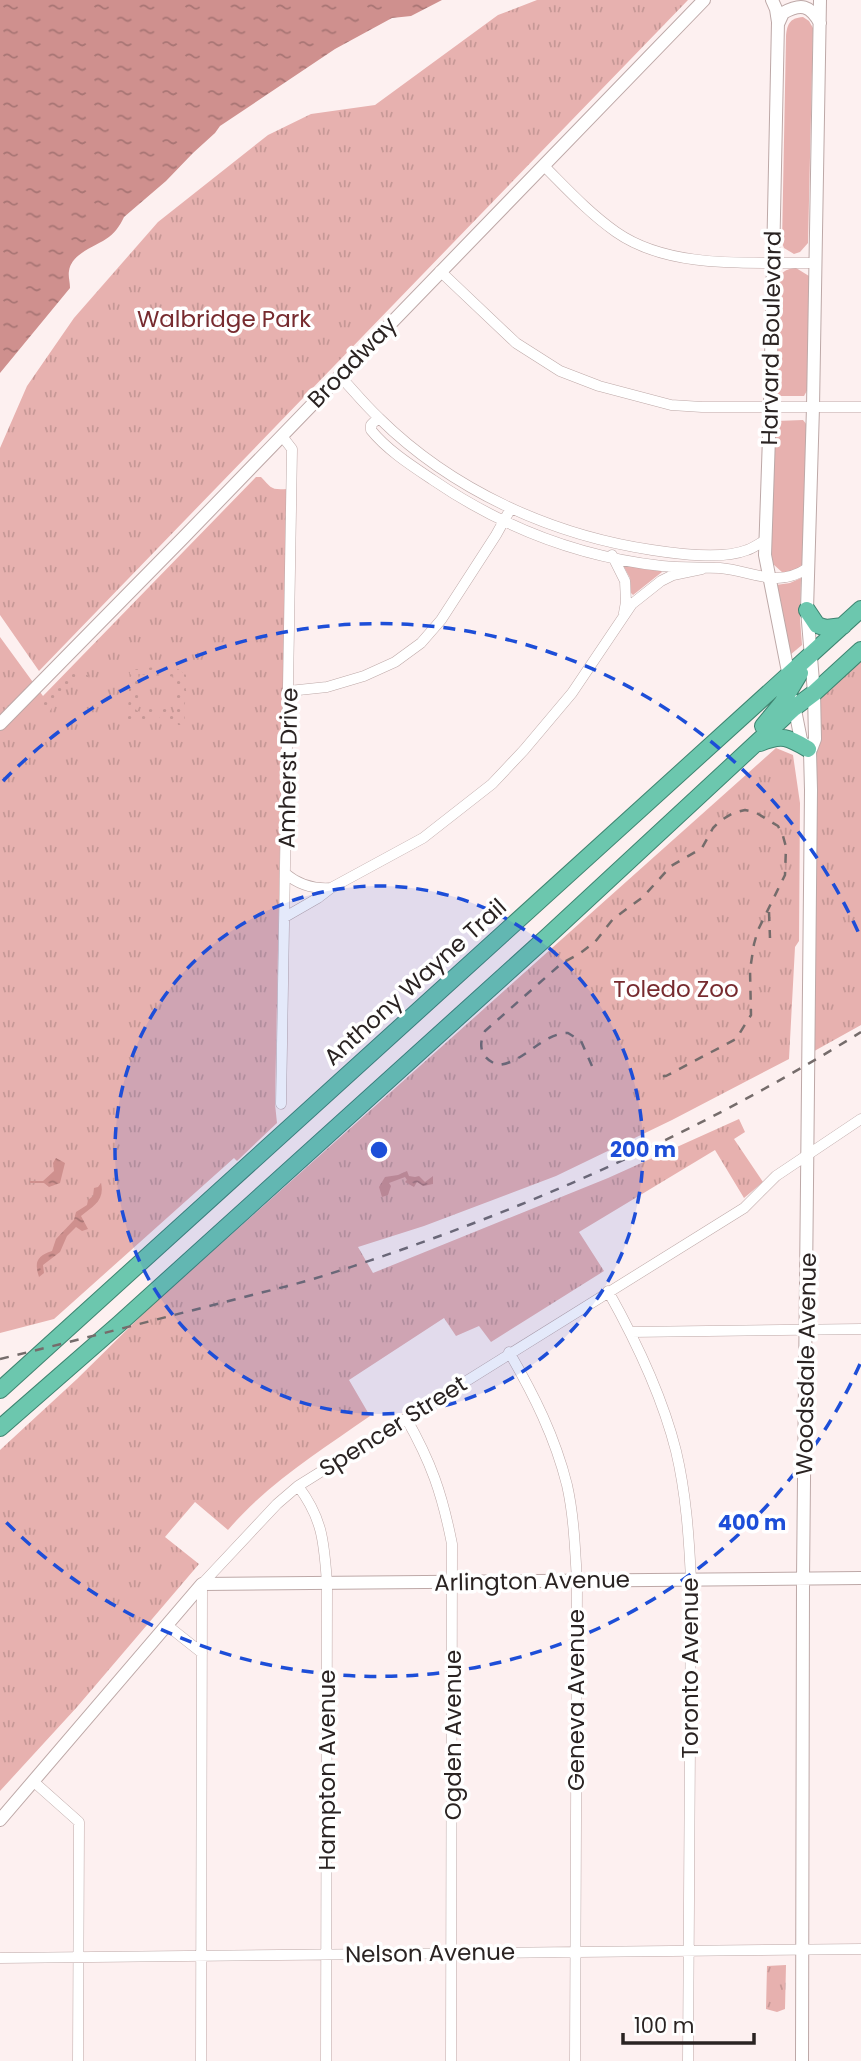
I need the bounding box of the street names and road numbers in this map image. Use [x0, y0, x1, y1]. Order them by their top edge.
street label: Harvard Boulevard [753, 230, 789, 446]
street label: Broadway [300, 309, 404, 415]
street label: Amherst Drive [271, 687, 305, 849]
street label: Anthony Wayne Trail [317, 891, 513, 1073]
street label: Woodsdale Avenue [788, 1252, 824, 1476]
street label: Spencer Street [313, 1368, 473, 1484]
street label: Arlington Avenue [434, 1563, 630, 1599]
street label: Toronto Avenue [674, 1578, 706, 1758]
street label: Geneva Avenue [560, 1609, 592, 1791]
street label: Ogden Avenue [437, 1650, 469, 1820]
street label: Hampton Avenue [311, 1669, 343, 1871]
street label: Nelson Avenue [345, 1936, 515, 1970]

